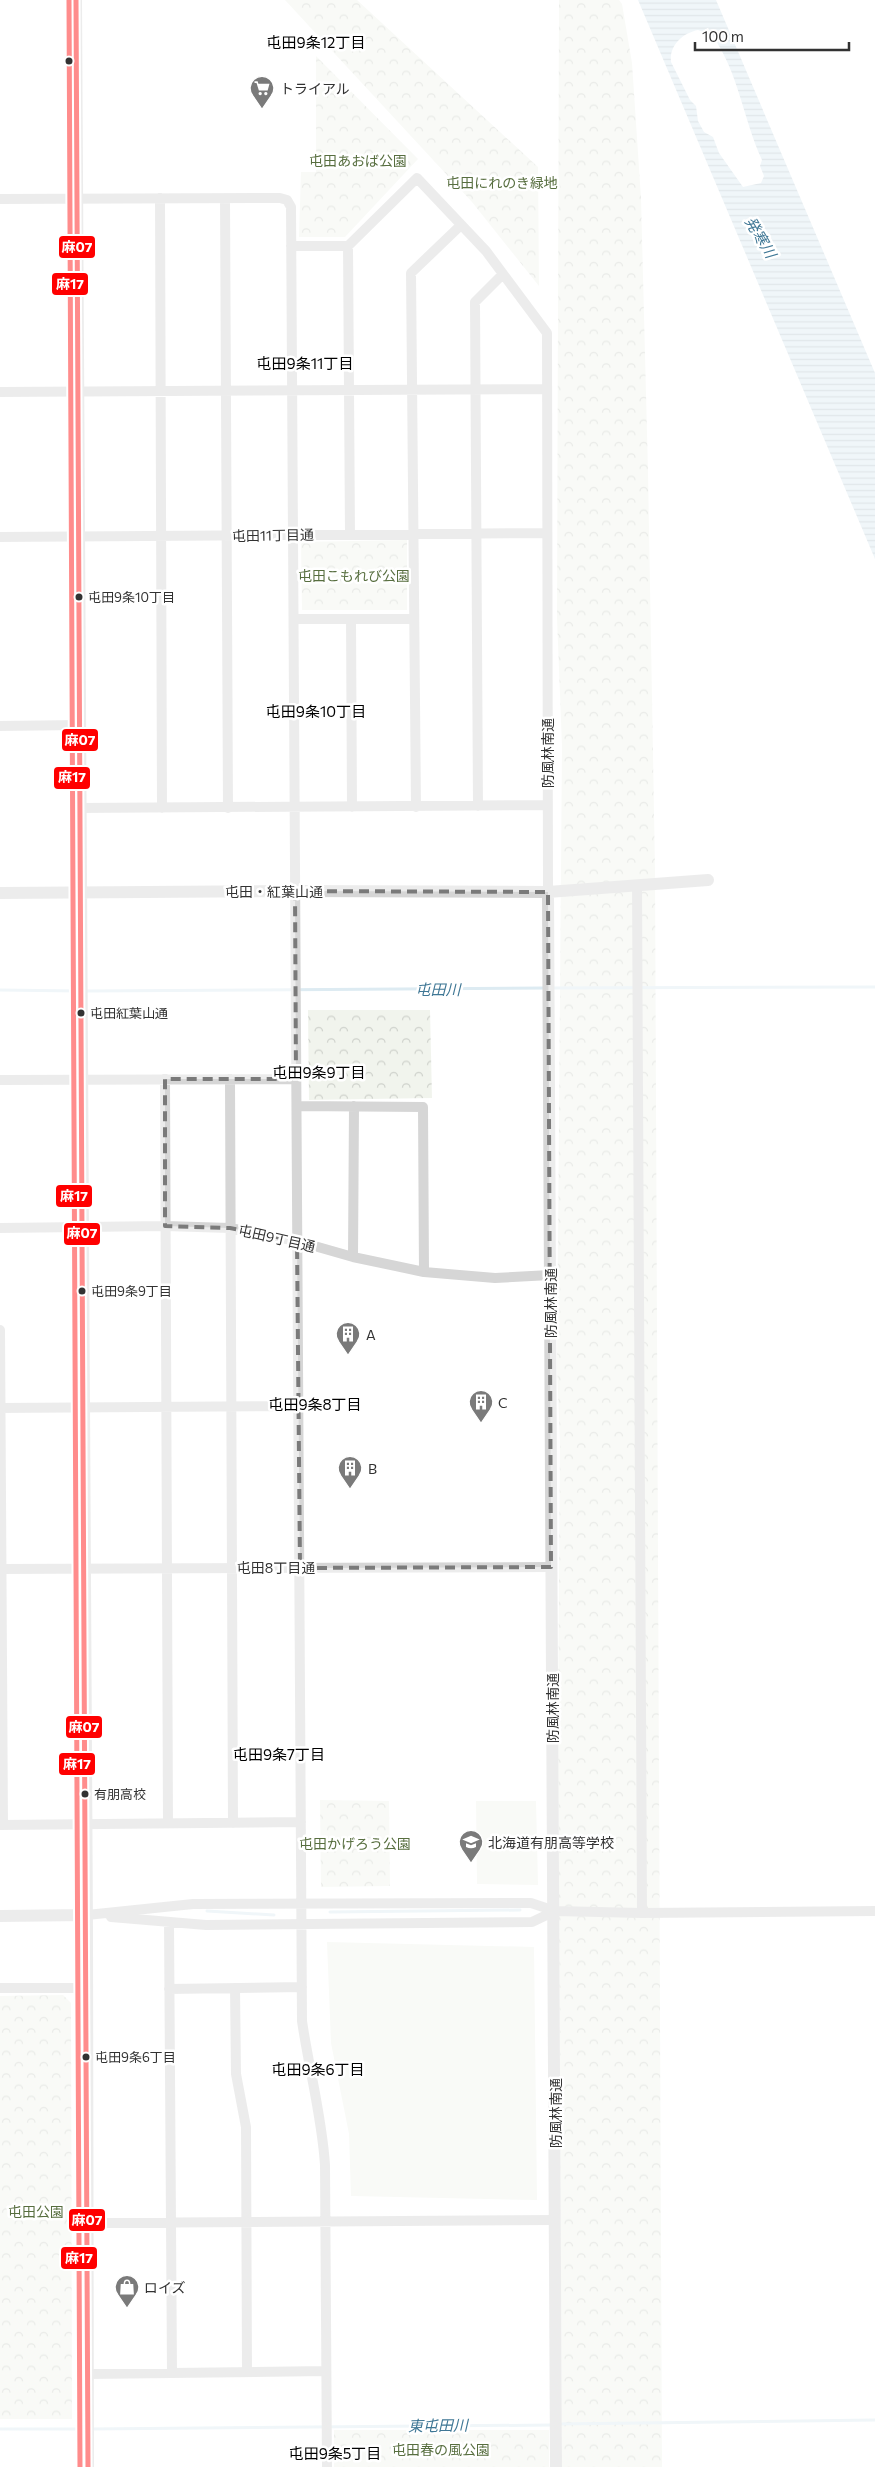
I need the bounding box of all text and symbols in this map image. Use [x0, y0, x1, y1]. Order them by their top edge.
scale bar [695, 20, 849, 52]
text: 100 m [702, 27, 744, 45]
district label: 屯田9条12丁目 [267, 33, 365, 51]
unlabelled marker [64, 56, 74, 66]
supermarket icon: トライアル [249, 75, 275, 109]
place label: トライアル [280, 80, 350, 97]
park label: 屯田あおば公園 [309, 152, 407, 169]
park label: 屯田にれのき緑地 [446, 174, 558, 191]
water label: 発寒川 [742, 213, 781, 263]
line badge: 麻07 [58, 235, 96, 259]
text: 麻07 [62, 238, 93, 255]
line badge: 麻17 [51, 272, 89, 296]
text: 麻17 [56, 275, 84, 292]
district label: 屯田9条11丁目 [257, 354, 353, 372]
street label: 屯田11丁目通 [232, 526, 314, 544]
park label: 屯田こもれび公園 [298, 567, 410, 584]
place label: 屯田9条10丁目 [88, 589, 175, 605]
marker: 屯田9条10丁目 [74, 592, 84, 602]
district label: 屯田9条10丁目 [266, 702, 366, 720]
street label: 防風林南通 [539, 718, 556, 788]
line badge: 麻07 [61, 728, 99, 752]
text: 麻07 [65, 731, 96, 748]
line badge: 麻17 [53, 766, 91, 790]
text: 麻17 [58, 768, 86, 785]
street label: 屯田・紅葉山通 [225, 883, 323, 900]
water label: 屯田川 [415, 980, 462, 998]
place label: 屯田紅葉山通 [90, 1005, 168, 1021]
marker: 屯田紅葉山通 [76, 1008, 86, 1018]
district label: 屯田9条9丁目 [272, 1063, 366, 1081]
line badge: 麻17 [55, 1184, 93, 1208]
text: 麻17 [60, 1187, 88, 1204]
street label: 屯田9丁目通 [237, 1221, 317, 1255]
line badge: 麻07 [63, 1222, 101, 1246]
text: 麻07 [67, 1224, 98, 1241]
street label: 防風林南通 [542, 1268, 559, 1338]
place label: 屯田9条9丁目 [91, 1283, 172, 1299]
marker: 屯田9条9丁目 [77, 1286, 87, 1296]
building icon: A [335, 1321, 361, 1355]
place label: A [366, 1326, 376, 1343]
building icon: C [468, 1389, 494, 1423]
place label: C [498, 1394, 508, 1411]
district label: 屯田9条8丁目 [268, 1395, 362, 1413]
building icon: B [337, 1455, 363, 1489]
place label: B [368, 1460, 377, 1477]
street label: 屯田8丁目通 [237, 1559, 315, 1576]
street label: 防風林南通 [544, 1673, 561, 1743]
line badge: 麻07 [65, 1715, 103, 1739]
text: 麻07 [69, 1718, 100, 1735]
district label: 屯田9条7丁目 [233, 1745, 325, 1763]
line badge: 麻17 [58, 1752, 96, 1776]
text: 麻17 [63, 1755, 91, 1772]
place label: 有朋高校 [94, 1786, 146, 1802]
marker: 有朋高校 [80, 1789, 90, 1799]
school or university icon: 北海道有朋高等学校 [458, 1829, 484, 1863]
place label: 北海道有朋高等学校 [488, 1834, 614, 1851]
park label: 屯田かげろう公園 [299, 1835, 411, 1852]
place label: 屯田9条6丁目 [95, 2049, 176, 2065]
marker: 屯田9条6丁目 [81, 2052, 91, 2062]
district label: 屯田9条6丁目 [271, 2060, 365, 2078]
street label: 防風林南通 [547, 2078, 564, 2148]
park label: 屯田公園 [8, 2203, 64, 2220]
line badge: 麻07 [68, 2208, 106, 2232]
text: 麻07 [72, 2211, 103, 2228]
line badge: 麻17 [60, 2246, 98, 2270]
text: 麻17 [65, 2249, 93, 2266]
shop icon: ロイズ [114, 2274, 140, 2308]
place label: ロイズ [144, 2279, 186, 2296]
water label: 東屯田川 [408, 2415, 470, 2435]
park label: 屯田春の風公園 [392, 2441, 490, 2458]
district label: 屯田9条5丁目 [289, 2444, 381, 2462]

